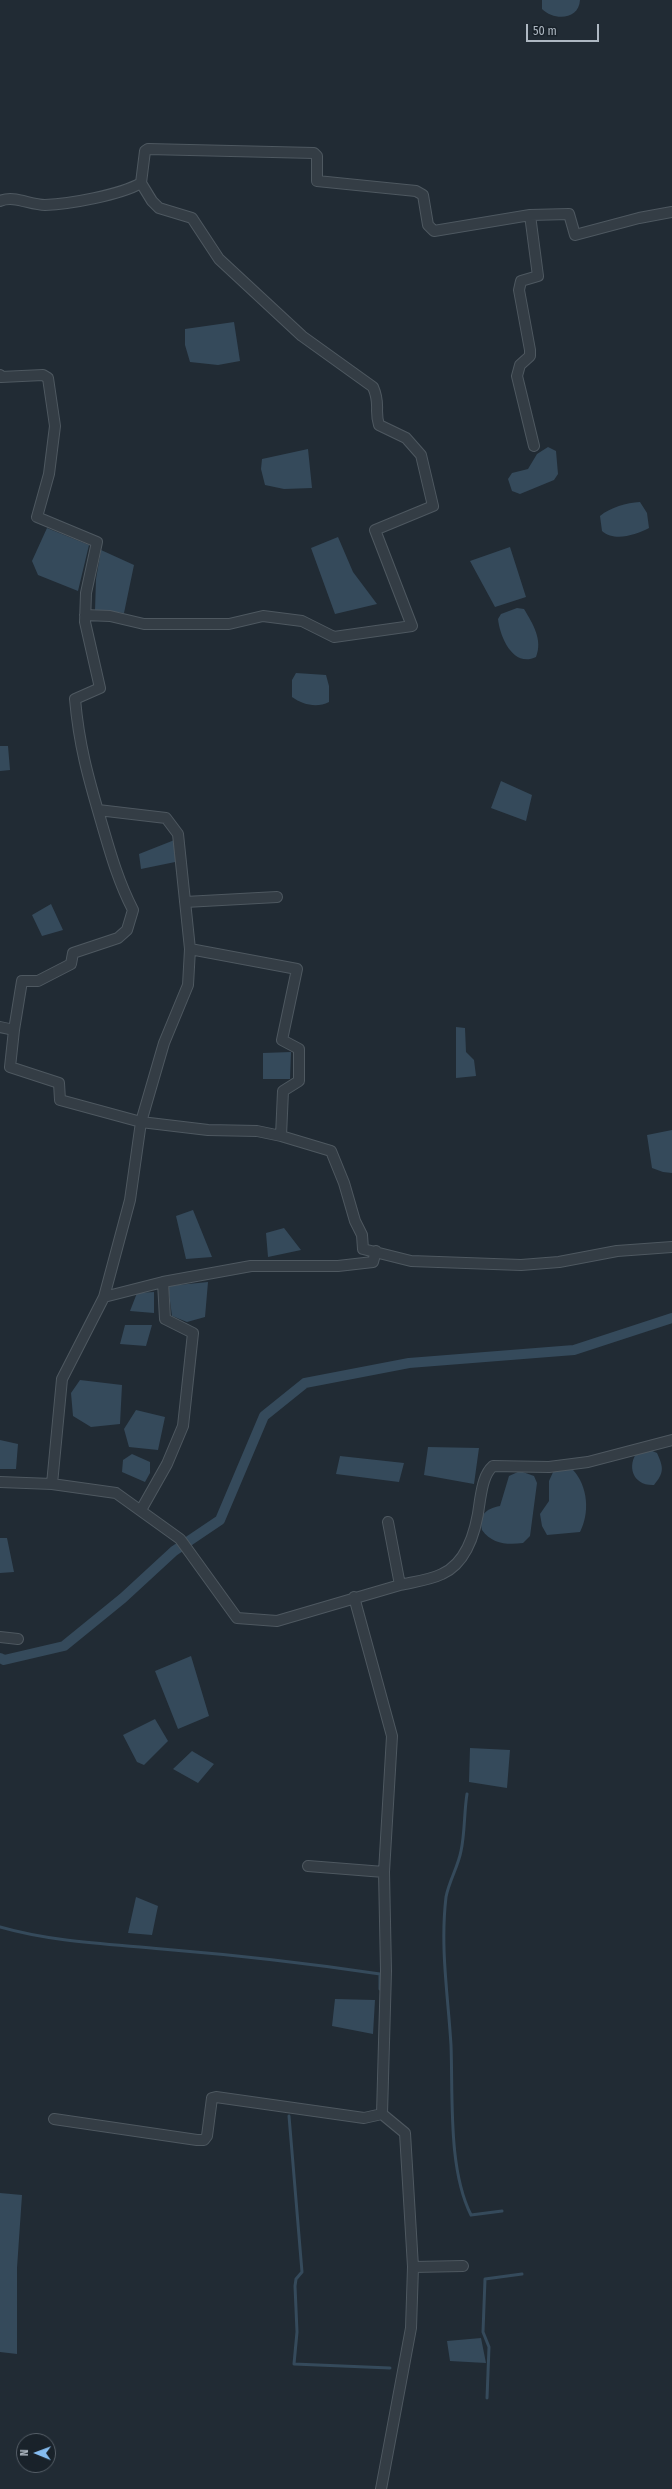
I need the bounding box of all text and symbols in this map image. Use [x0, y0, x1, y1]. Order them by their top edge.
scale bar [528, 16, 601, 42]
text: 50 m [533, 24, 557, 38]
north arrow [16, 2433, 56, 2473]
text: N [18, 2449, 31, 2456]

